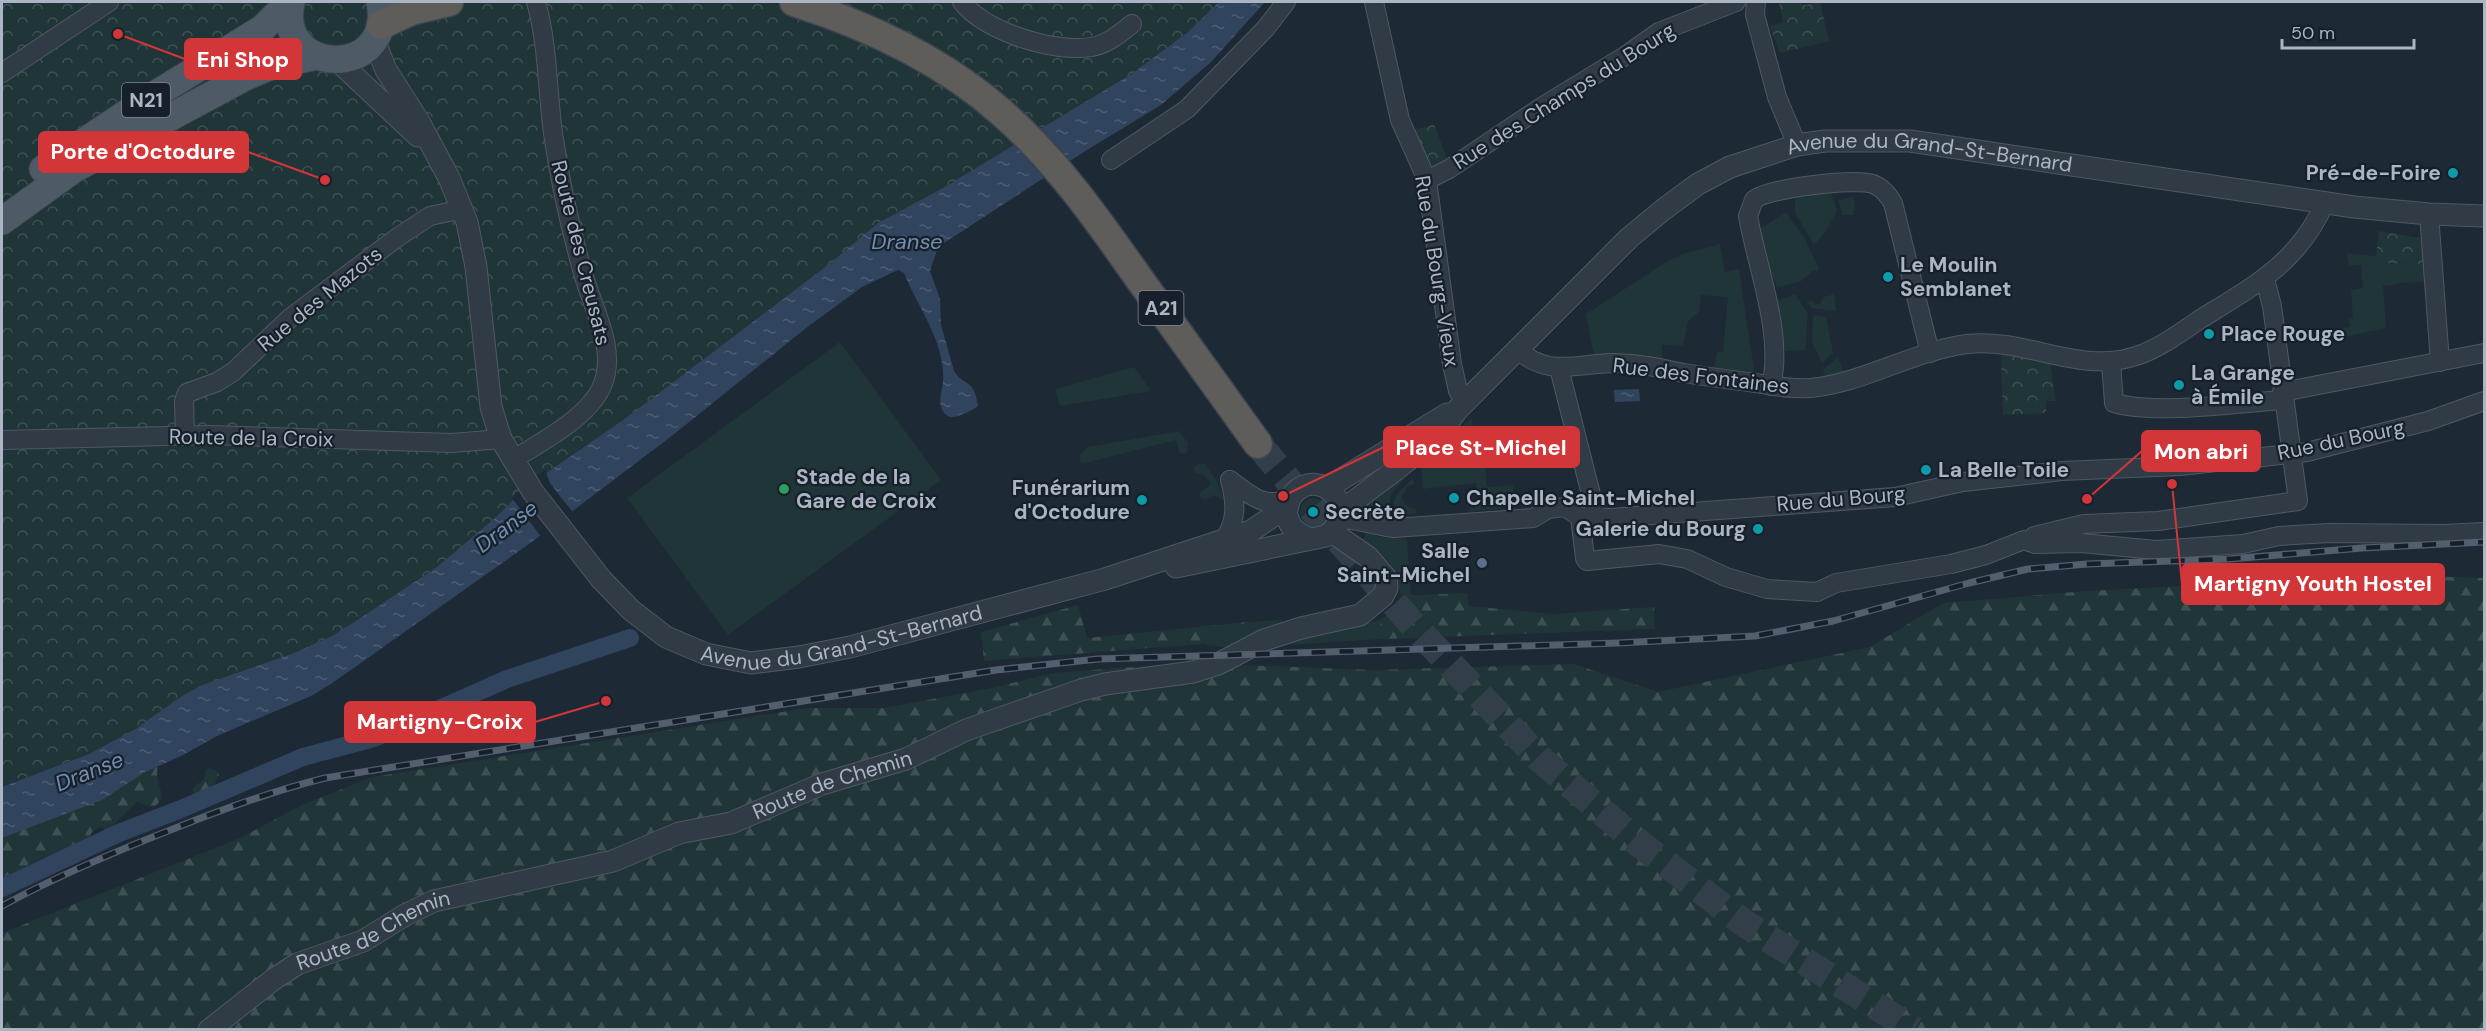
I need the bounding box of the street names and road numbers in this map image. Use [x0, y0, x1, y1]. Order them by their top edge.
street label: Rue des Champs du Bourg [1448, 16, 1681, 176]
road number: N21 [122, 83, 170, 117]
street label: Avenue du Grand-St-Bernard [1783, 127, 2074, 179]
street label: Route des Creusats [544, 158, 618, 348]
street label: Rue du Bourg-Vieux [1408, 173, 1466, 369]
street label: Rue des Mazots [252, 240, 388, 358]
road number: A21 [1138, 291, 1184, 325]
street label: Rue des Fontaines [1611, 351, 1791, 401]
street label: Rue du Bourg [2275, 413, 2407, 467]
street label: Route de la Croix [169, 423, 333, 453]
street label: Rue du Bourg [1775, 479, 1907, 519]
street label: Avenue du Grand-St-Bernard [698, 598, 985, 677]
street label: Route de Chemin [748, 744, 915, 826]
street label: Route de Chemin [293, 884, 453, 977]

